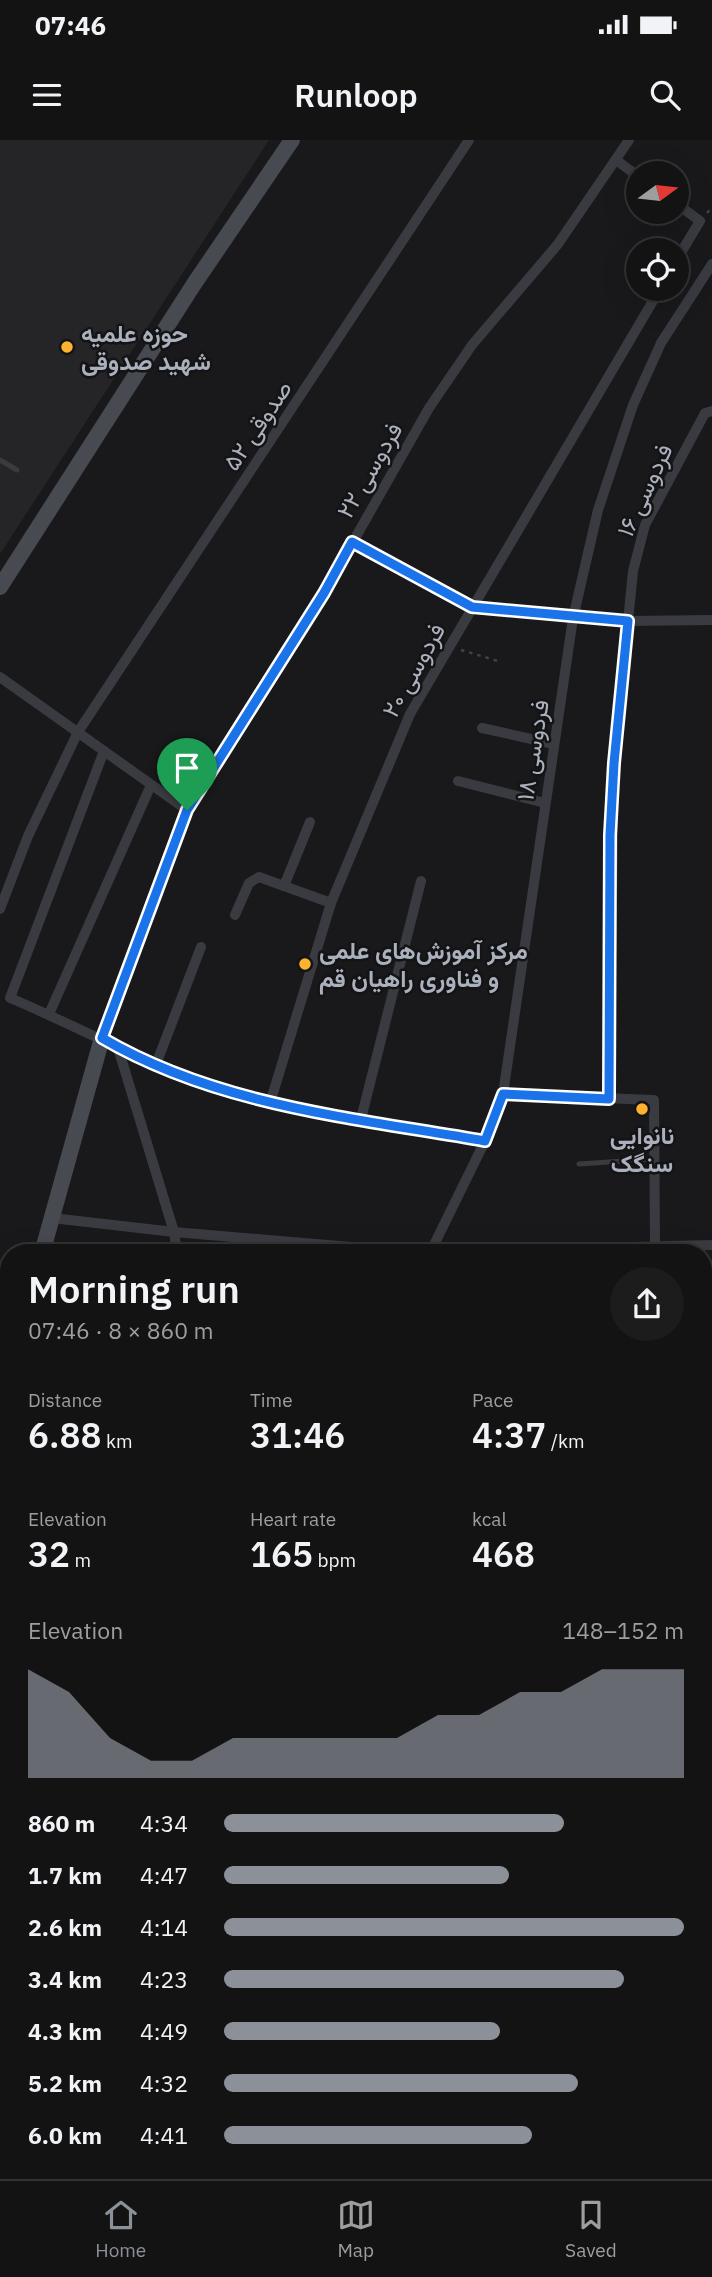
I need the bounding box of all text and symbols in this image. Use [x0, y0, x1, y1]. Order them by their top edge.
text: 07:46 [35, 8, 106, 42]
text: Runloop [294, 74, 418, 116]
icon: menu [28, 76, 66, 114]
icon: search [646, 76, 684, 114]
north arrow [626, 161, 690, 224]
map controls [626, 161, 689, 301]
button: locate [626, 238, 689, 301]
place label: حوزه علمیه شهید صدوقی [81, 317, 211, 377]
marker: حوزه علمیه شهید صدوقی [59, 339, 75, 355]
street label: صدوقی ۵۲ [215, 374, 299, 476]
street label: فردوسی ۲۲ [329, 416, 409, 524]
street label: فردوسی ۱۶ [609, 438, 679, 542]
street label: فردوسی ۲۰ [374, 617, 452, 723]
street label: فردوسی ۱۸ [508, 697, 556, 803]
pin [157, 738, 217, 810]
icon: arrive [168, 749, 206, 787]
place label: مرکز آموزش‌های علمی و فناوری راهیان قم [319, 934, 528, 995]
marker: مرکز آموزش‌های علمی و فناوری راهیان قم [297, 956, 313, 972]
marker: نانوایی سنگک [634, 1101, 650, 1117]
place label: نانوایی سنگک [610, 1119, 674, 1179]
text: Morning run [28, 1264, 240, 1313]
button: share [610, 1267, 684, 1341]
text: 07:46 · 8 × 860 m [28, 1315, 214, 1345]
text: Distance [28, 1388, 102, 1412]
text: Time [250, 1388, 293, 1412]
text: Pace [472, 1388, 513, 1412]
text: 6.88 [28, 1412, 101, 1458]
text: 31:46 [250, 1412, 345, 1458]
text: 4:37 [472, 1412, 546, 1458]
text: km [101, 1429, 133, 1453]
text: /km [546, 1429, 585, 1453]
text: Elevation [28, 1507, 107, 1531]
text: Heart rate [250, 1507, 336, 1531]
text: kcal [472, 1507, 507, 1531]
text: 32 [28, 1531, 70, 1577]
text: 165 [250, 1531, 313, 1577]
text: 468 [472, 1531, 535, 1577]
text: m [70, 1548, 91, 1572]
text: bpm [313, 1548, 356, 1572]
text: Elevation [28, 1615, 123, 1645]
text: 148–152 m [562, 1615, 684, 1645]
text: 860 m [28, 1808, 95, 1838]
text: 4:34 [140, 1808, 188, 1838]
text: 1.7 km [28, 1860, 102, 1890]
text: 4:47 [140, 1860, 188, 1890]
text: 2.6 km [28, 1912, 102, 1942]
text: 4:14 [140, 1912, 188, 1942]
text: 3.4 km [28, 1964, 102, 1994]
text: 4:23 [140, 1964, 188, 1994]
text: 4.3 km [28, 2016, 102, 2046]
text: 4:49 [140, 2016, 188, 2046]
text: 5.2 km [28, 2068, 102, 2098]
text: 4:32 [140, 2068, 188, 2098]
text: 6.0 km [28, 2120, 102, 2150]
text: 4:41 [140, 2120, 188, 2150]
tab: Home [95, 2196, 146, 2262]
tab: Map [337, 2196, 375, 2262]
tab: Saved [565, 2196, 617, 2262]

